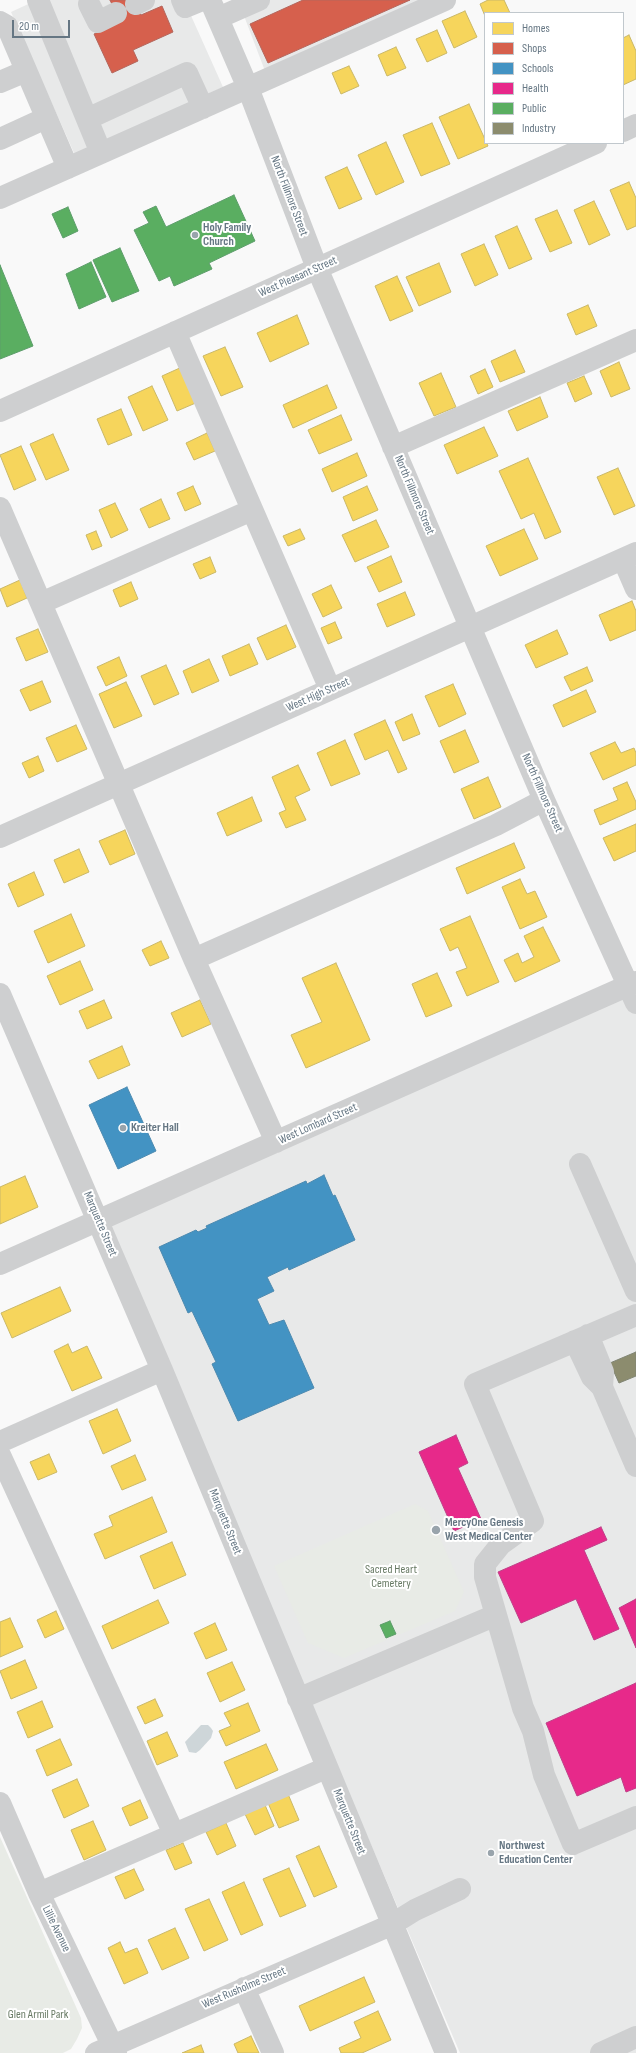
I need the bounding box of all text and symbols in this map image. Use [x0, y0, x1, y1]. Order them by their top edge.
scale bar [14, 12, 72, 38]
legend [484, 12, 624, 144]
text: 20 m [19, 19, 39, 34]
text: Homes [522, 21, 550, 36]
text: Shops [522, 41, 547, 56]
text: Schools [522, 61, 554, 76]
text: Health [522, 81, 549, 96]
text: Public [522, 101, 547, 116]
text: Industry [522, 121, 556, 136]
street label: North Fillmore Street [267, 154, 311, 238]
place label: Holy Family Church [203, 221, 251, 249]
marker: Holy Family Church [190, 230, 200, 240]
street label: West Pleasant Street [257, 253, 339, 301]
street label: North Fillmore Street [391, 453, 437, 537]
street label: West High Street [284, 675, 352, 715]
street label: North Fillmore Street [518, 751, 566, 835]
street label: West Lombard Street [277, 1100, 359, 1148]
place label: Kreiter Hall [131, 1121, 179, 1135]
marker: Kreiter Hall [118, 1123, 128, 1133]
street label: Marquette Street [80, 1189, 120, 1259]
street label: Marquette Street [205, 1487, 245, 1557]
place label: MercyOne Genesis West Medical Center [445, 1516, 533, 1544]
marker: MercyOne Genesis West Medical Center [430, 1524, 442, 1536]
park label: Sacred Heart Cemetery [365, 1563, 417, 1591]
street label: Marquette Street [329, 1787, 369, 1857]
place label: Northwest Education Center [499, 1839, 573, 1867]
marker: Northwest Education Center [486, 1848, 496, 1858]
street label: Lillie Avenue [39, 1904, 73, 1954]
street label: West Rusholme Street [200, 1964, 288, 2012]
park label: Glen Armil Park [8, 2008, 68, 2022]

